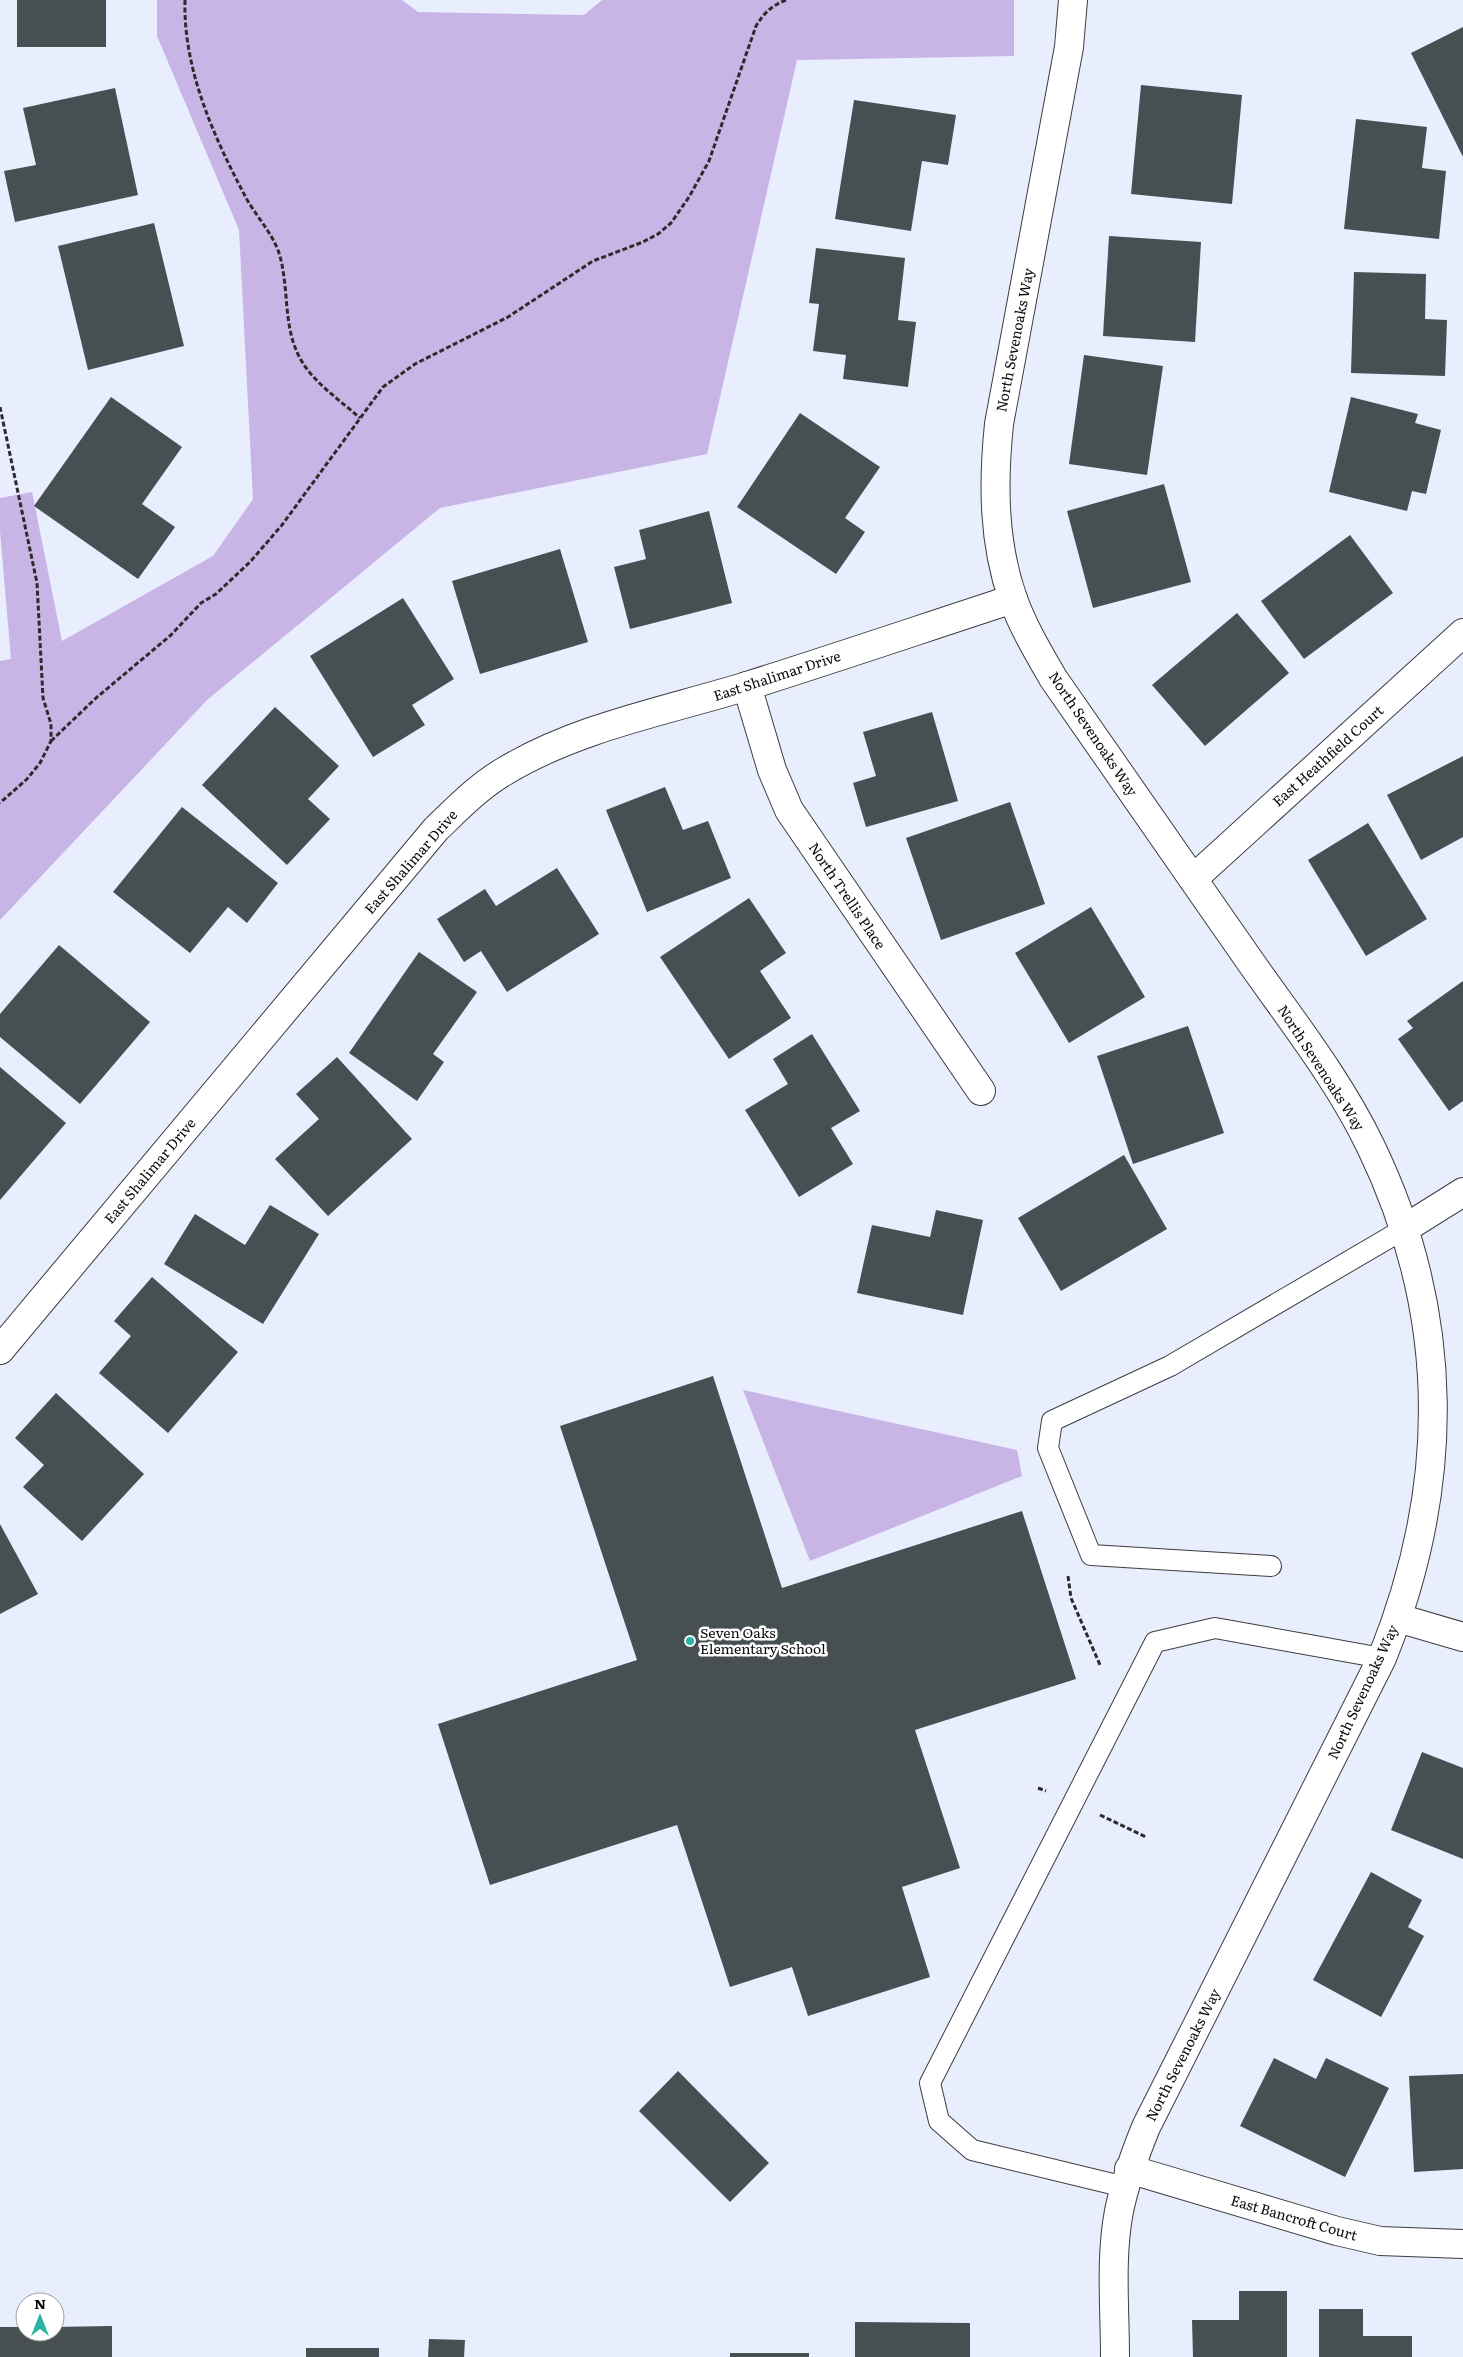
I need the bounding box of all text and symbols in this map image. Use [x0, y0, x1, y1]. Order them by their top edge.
street label: North Sevenoaks Way [990, 265, 1038, 414]
street label: East Shalimar Drive [710, 645, 843, 705]
street label: North Sevenoaks Way [1045, 667, 1144, 800]
street label: East Heathfield Court [1268, 700, 1387, 811]
street label: East Shalimar Drive [359, 805, 461, 918]
street label: North Trellis Place [805, 838, 891, 953]
street label: North Sevenoaks Way [1274, 1001, 1371, 1135]
street label: East Shalimar Drive [99, 1113, 200, 1228]
street label: North Sevenoaks Way [1322, 1620, 1402, 1762]
place label: Seven Oaks Elementary School [700, 1622, 826, 1658]
marker: Seven Oaks Elementary School [684, 1635, 696, 1647]
street label: North Sevenoaks Way [1140, 1984, 1225, 2124]
street label: East Bancroft Court [1229, 2189, 1360, 2245]
north arrow [15, 2292, 65, 2342]
text: N [34, 2293, 46, 2313]

